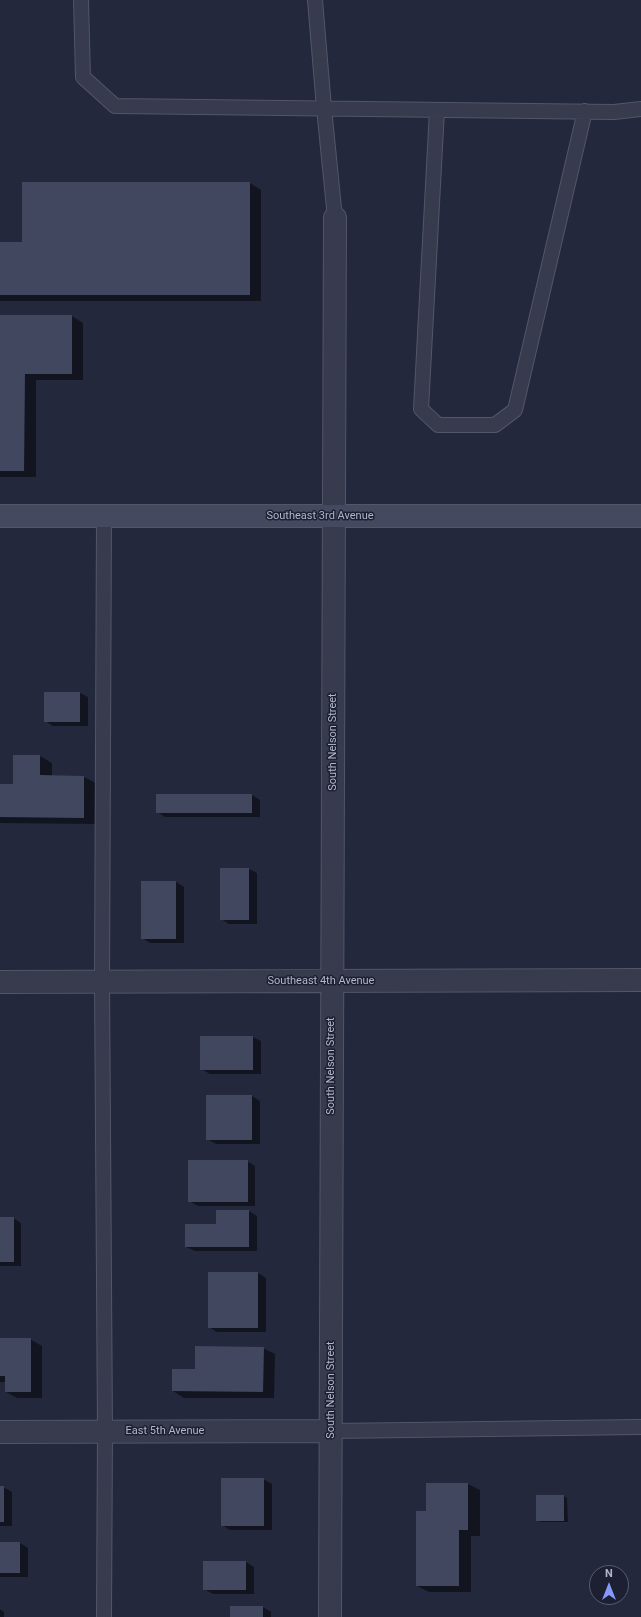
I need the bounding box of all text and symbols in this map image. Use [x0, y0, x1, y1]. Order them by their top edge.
street label: Southeast 3rd Avenue [266, 509, 374, 523]
street label: South Nelson Street [326, 693, 340, 791]
street label: Southeast 4th Avenue [268, 974, 374, 988]
street label: South Nelson Street [324, 1017, 338, 1115]
street label: South Nelson Street [324, 1341, 338, 1439]
street label: East 5th Avenue [126, 1424, 204, 1438]
north arrow [589, 1565, 629, 1605]
text: N [605, 1567, 613, 1580]

